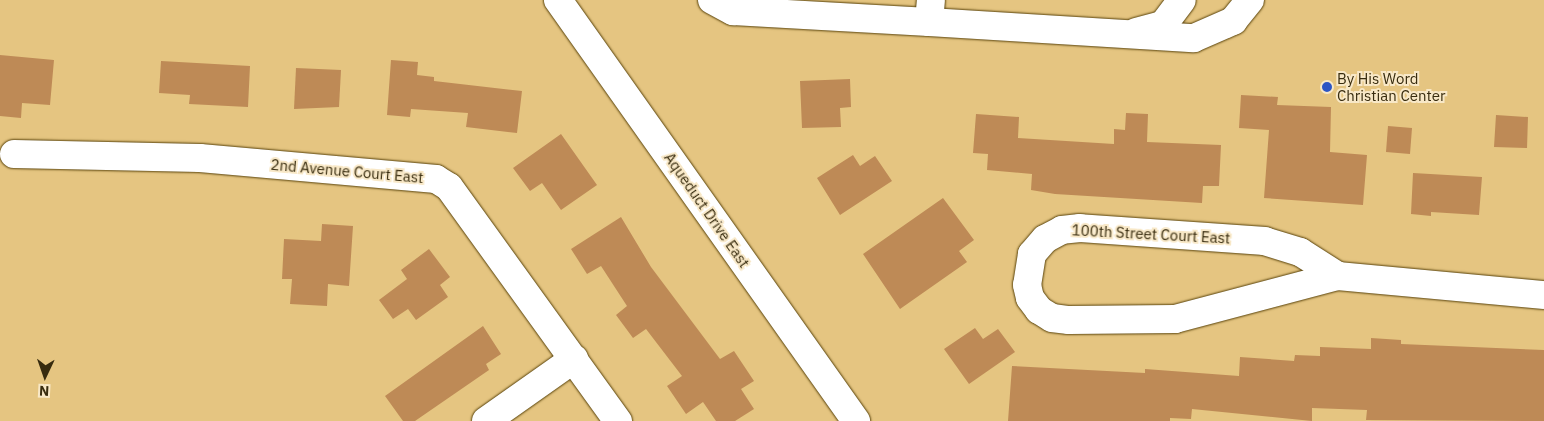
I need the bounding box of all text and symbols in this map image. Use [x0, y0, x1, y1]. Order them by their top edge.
place label: By His Word Christian Center [1337, 69, 1445, 104]
marker: By His Word Christian Center [1321, 81, 1333, 93]
street label: Aqueduct Drive East [661, 149, 753, 271]
street label: 2nd Avenue Court East [270, 155, 424, 187]
street label: 100th Street Court East [1071, 221, 1231, 247]
north arrow [20, 351, 70, 401]
text: N [39, 382, 50, 400]

